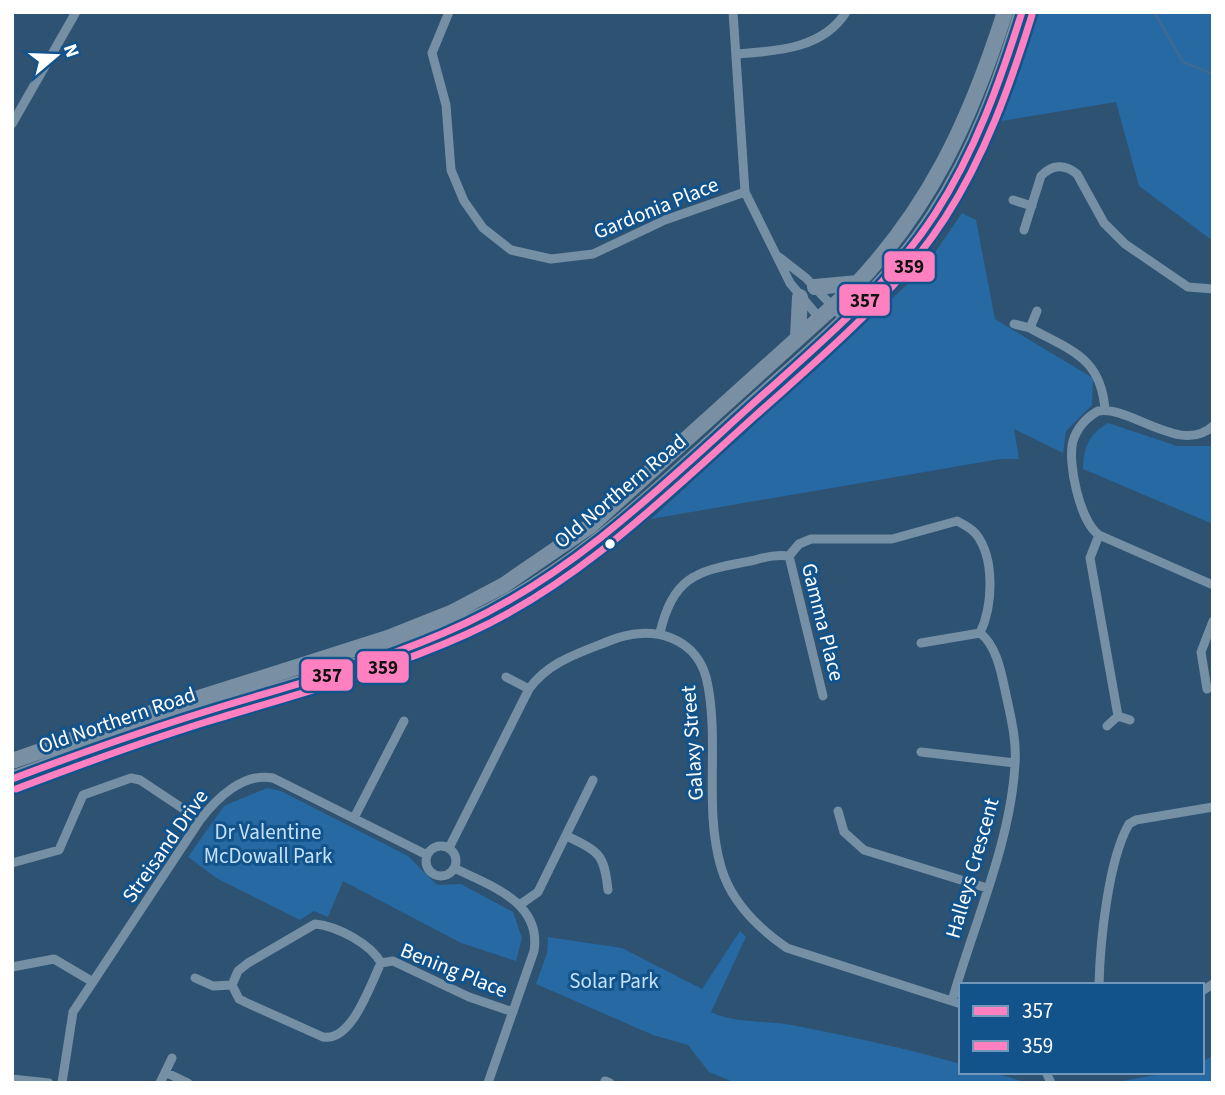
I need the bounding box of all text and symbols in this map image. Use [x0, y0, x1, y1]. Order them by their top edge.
north arrow [21, 21, 91, 91]
text: N [56, 41, 85, 61]
street label: Gardonia Place [589, 169, 723, 247]
line badge: 359 [883, 250, 936, 283]
text: 359 [894, 254, 924, 281]
line badge: 357 [838, 283, 891, 317]
text: 357 [850, 288, 880, 315]
street label: Old Northern Road [547, 427, 693, 555]
unlabelled marker [603, 537, 617, 551]
street label: Gamma Place [794, 560, 852, 684]
line badge: 359 [356, 650, 410, 684]
text: 359 [368, 655, 398, 682]
line badge: 357 [300, 658, 354, 692]
text: 357 [312, 663, 342, 690]
street label: Old Northern Road [34, 679, 200, 761]
street label: Galaxy Street [673, 684, 711, 802]
street label: Streisand Drive [115, 783, 215, 909]
street label: Halleys Crescent [938, 794, 1006, 942]
park label: Dr Valentine McDowall Park [204, 817, 333, 871]
street label: Bening Place [396, 935, 512, 1005]
park label: Solar Park [569, 966, 659, 996]
legend [959, 983, 1204, 1074]
text: 357 [1022, 996, 1053, 1026]
text: 359 [1022, 1031, 1053, 1061]

